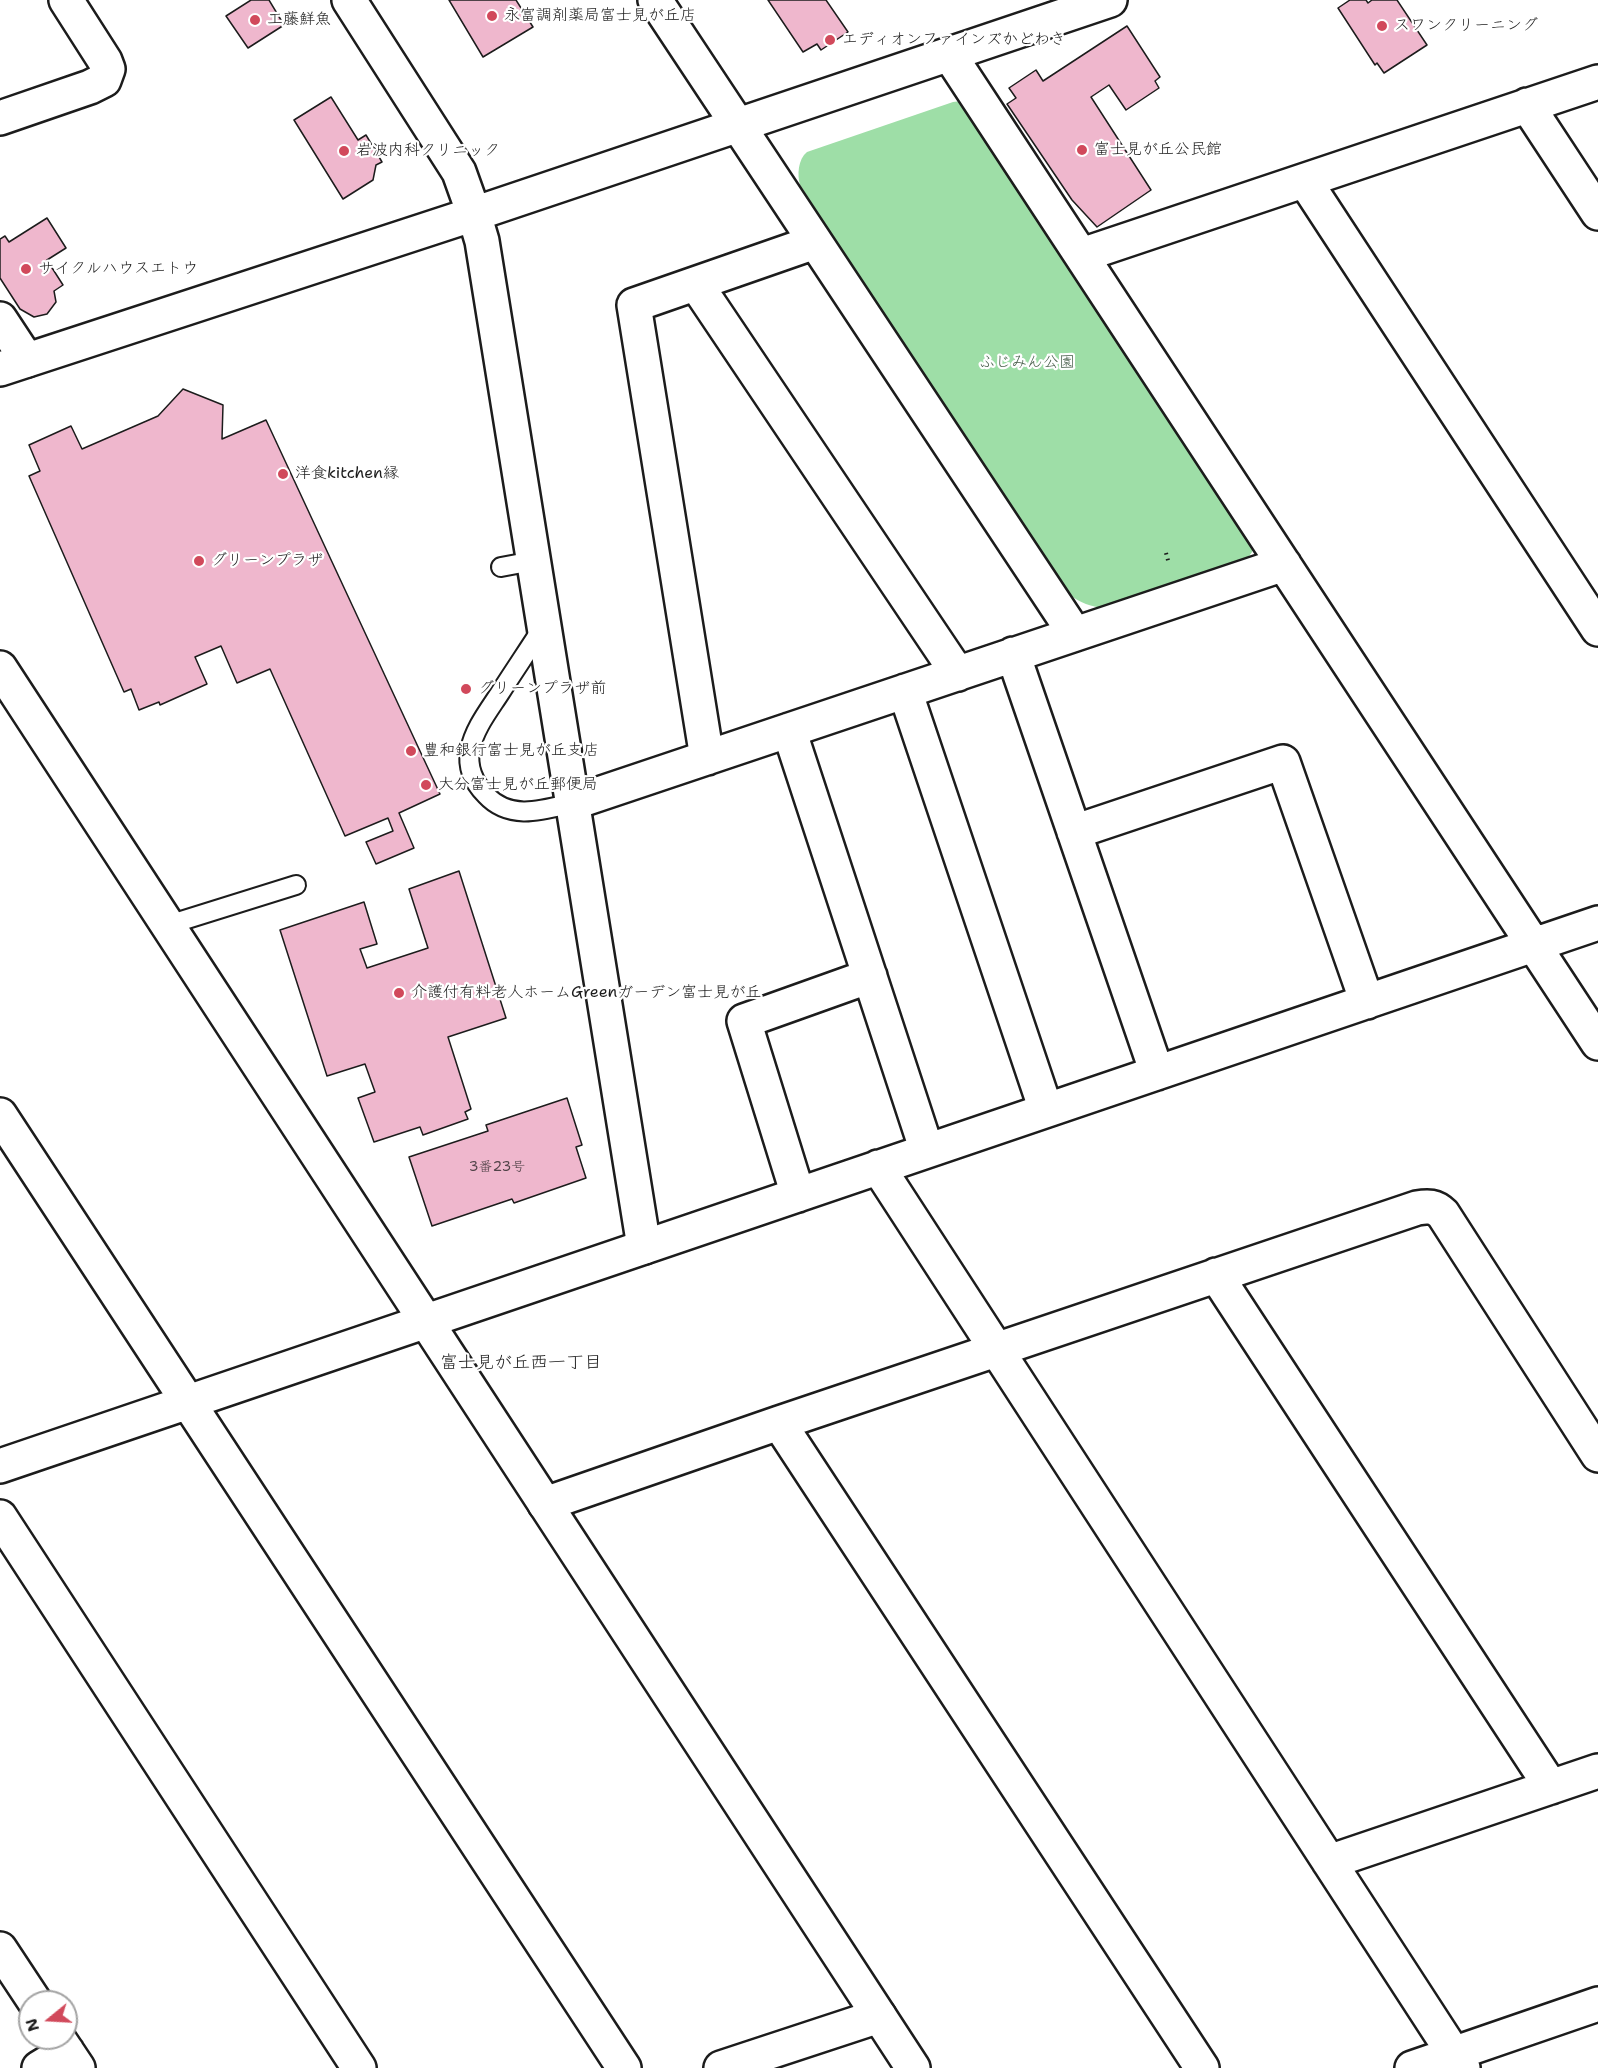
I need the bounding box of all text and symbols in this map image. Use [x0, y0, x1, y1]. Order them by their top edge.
place label: 永富調剤薬局富士見が丘店 [504, 6, 696, 26]
marker: 永富調剤薬局富士見が丘店 [485, 9, 499, 23]
place label: 工藤鮮魚 [267, 10, 331, 30]
marker: 工藤鮮魚 [248, 13, 262, 27]
place label: スワンクリーニング [1394, 16, 1538, 36]
marker: スワンクリーニング [1375, 19, 1389, 33]
place label: エディオンファインズかどわき [842, 30, 1066, 50]
marker: エディオンファインズかどわき [823, 33, 837, 47]
place label: 富士見が丘公民館 [1094, 140, 1222, 160]
place label: 岩波内科クリニック [356, 141, 500, 161]
marker: 富士見が丘公民館 [1075, 143, 1089, 157]
marker: 岩波内科クリニック [337, 144, 351, 158]
place label: サイクルハウスエトウ [38, 259, 198, 279]
marker: サイクルハウスエトウ [19, 262, 33, 276]
park label: ふじみん公園 [979, 353, 1075, 373]
place label: 洋食kitchen縁 [295, 464, 399, 484]
marker: 洋食kitchen縁 [276, 467, 290, 481]
place label: グリーンプラザ [211, 551, 323, 571]
marker: グリーンプラザ [192, 554, 206, 568]
place label: グリーンプラザ前 [478, 679, 606, 699]
marker: グリーンプラザ前 [459, 682, 473, 696]
place label: 豊和銀行富士見が丘支店 [423, 741, 599, 761]
marker: 豊和銀行富士見が丘支店 [404, 744, 418, 758]
place label: 大分富士見が丘郵便局 [438, 775, 598, 795]
marker: 大分富士見が丘郵便局 [419, 778, 433, 792]
place label: 介護付有料老人ホームGreenガーデン富士見が丘 [411, 983, 761, 1003]
marker: 介護付有料老人ホームGreenガーデン富士見が丘 [392, 986, 406, 1000]
house number: 3番23号 [469, 1159, 525, 1175]
district label: 富士見が丘西一丁目 [440, 1352, 602, 1374]
north arrow [18, 1990, 78, 2050]
text: N [20, 2016, 44, 2034]

